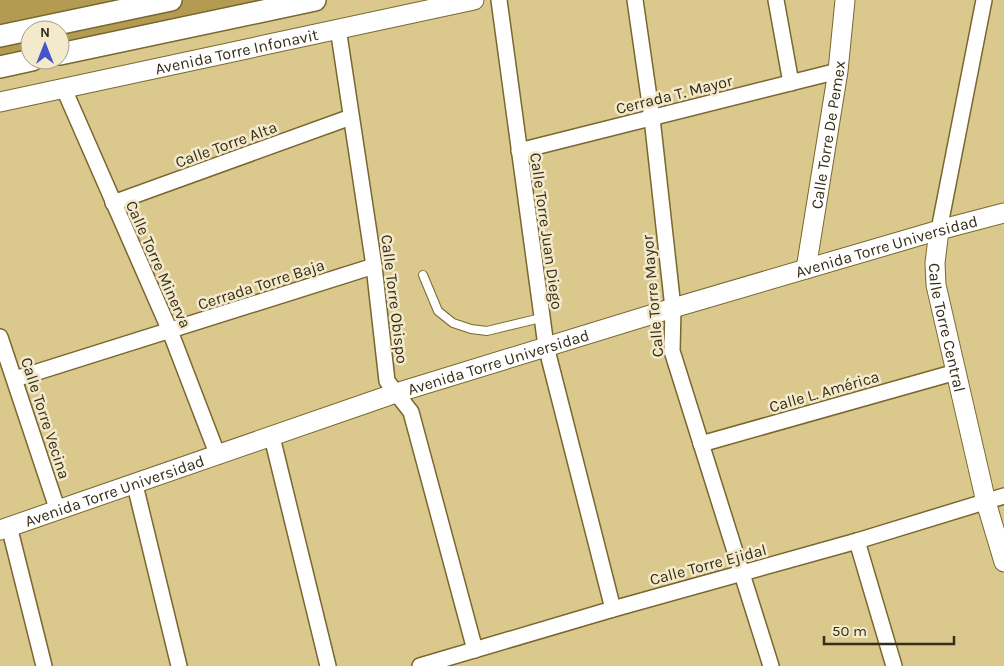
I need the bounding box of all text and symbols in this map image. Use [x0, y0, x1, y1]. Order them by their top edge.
north arrow [20, 20, 70, 70]
text: N [40, 24, 50, 41]
street label: Avenida Torre Infonavit [153, 25, 320, 78]
street label: Calle Torre De Pemex [807, 60, 849, 210]
street label: Cerrada T. Mayor [614, 71, 735, 118]
street label: Calle Torre Alta [173, 117, 280, 172]
street label: Calle Torre Juan Diego [526, 151, 567, 311]
street label: Calle Torre Minerva [122, 198, 195, 331]
street label: Avenida Torre Universidad [793, 211, 980, 282]
street label: Calle Torre Obispo [377, 234, 412, 365]
street label: Calle Torre Mayor [638, 234, 667, 358]
street label: Cerrada Torre Baja [195, 255, 327, 314]
street label: Calle Torre Central [925, 263, 969, 394]
street label: Avenida Torre Universidad [405, 325, 591, 399]
street label: Calle Torre Vecina [17, 355, 74, 481]
street label: Calle L. América [767, 367, 881, 416]
street label: Avenida Torre Universidad [22, 451, 207, 531]
street label: Calle Torre Ejidal [648, 540, 769, 589]
scale bar [824, 614, 954, 646]
text: 50 m [832, 622, 867, 640]

